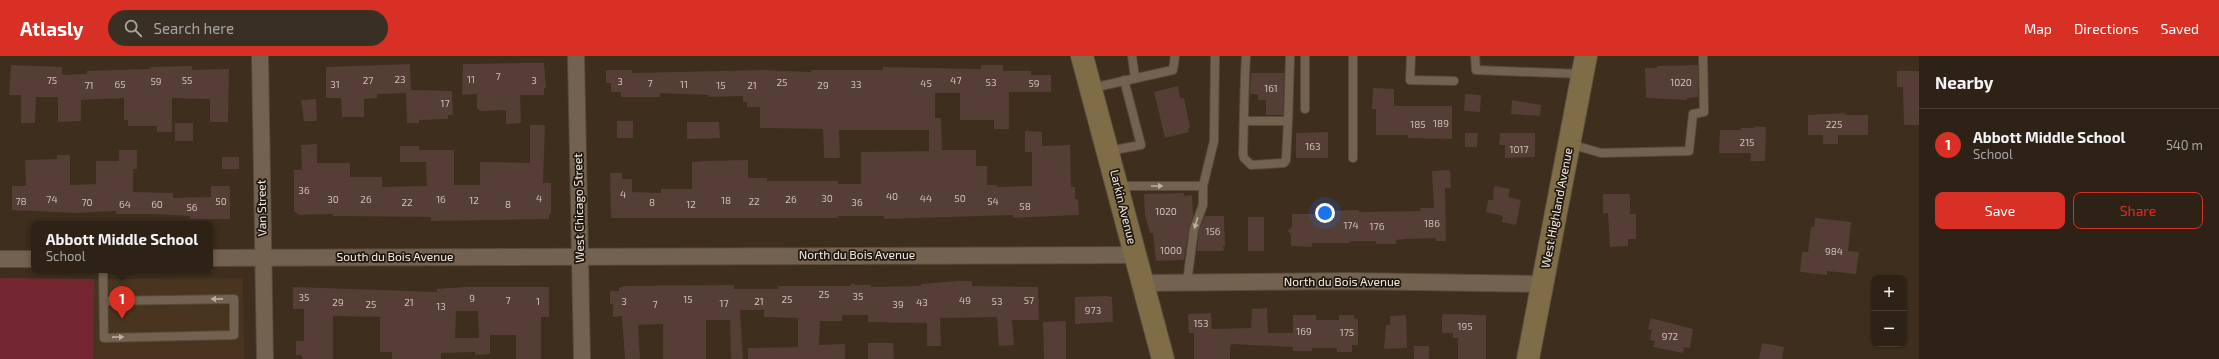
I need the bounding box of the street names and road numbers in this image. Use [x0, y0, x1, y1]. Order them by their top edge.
street label: West Highland Avenue [1537, 146, 1575, 269]
street label: West Chicago Street [570, 153, 586, 263]
street label: Larkin Avenue [1108, 168, 1140, 245]
street label: Van Street [254, 179, 268, 236]
street label: North du Bois Avenue [799, 247, 915, 261]
street label: South du Bois Avenue [337, 249, 453, 263]
street label: North du Bois Avenue [1284, 274, 1400, 288]

